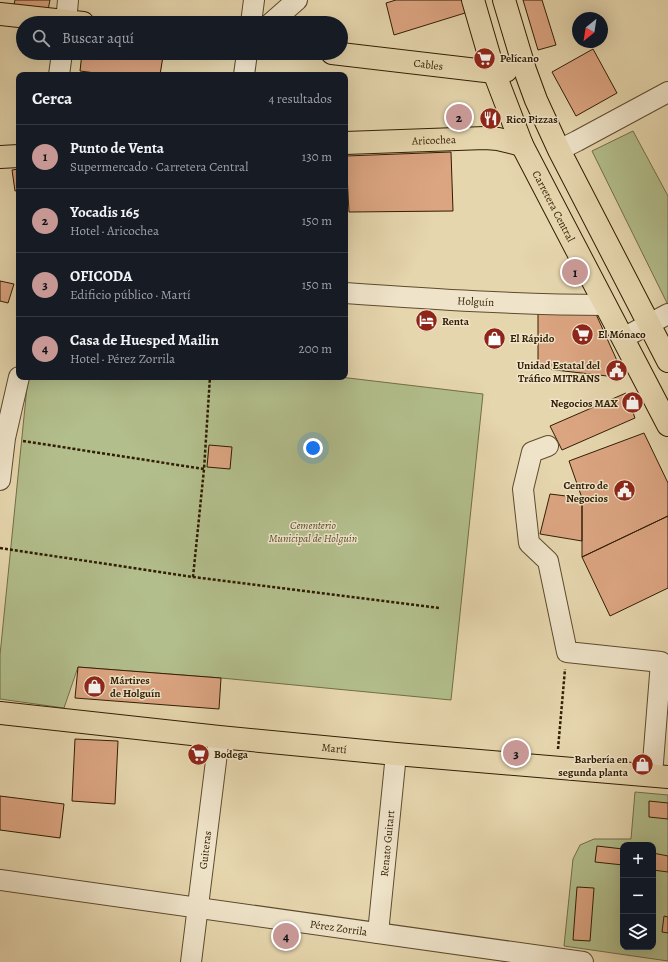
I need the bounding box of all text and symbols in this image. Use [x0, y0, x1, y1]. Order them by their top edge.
north arrow [572, 12, 608, 48]
search box [16, 16, 348, 60]
icon: search [30, 27, 52, 49]
text: Buscar aquí [62, 28, 134, 48]
supermarket icon: Pelícano [471, 45, 497, 71]
place label: Pelícano [500, 51, 539, 66]
street label: Cables [413, 56, 444, 74]
text: Cerca [32, 87, 72, 110]
text: 4 resultados [268, 90, 332, 107]
pin: 2 [446, 102, 472, 132]
restaurant icon: Rico Pizzas [477, 106, 503, 132]
place label: Rico Pizzas [506, 112, 558, 127]
street label: Aricochea [411, 132, 457, 149]
text: Punto de Venta [70, 138, 164, 158]
text: 1 [43, 148, 47, 165]
text: 130 m [302, 148, 332, 165]
text: Supermercado · Carretera Central [70, 158, 248, 175]
street label: Carretera Central [529, 168, 578, 245]
text: Yocadis 165 [70, 202, 139, 222]
text: 2 [42, 212, 48, 229]
text: 150 m [302, 212, 332, 229]
text: Hotel · Aricochea [70, 222, 159, 239]
pin: 1 [562, 257, 588, 287]
text: OFICODA [70, 266, 132, 286]
text: 3 [42, 276, 48, 293]
text: 150 m [302, 276, 332, 293]
text: Edificio público · Martí [70, 286, 191, 303]
street label: Holguín [457, 293, 494, 310]
hotel icon: Renta [414, 308, 440, 334]
place label: Renta [442, 314, 470, 329]
supermarket icon: El Mónaco [570, 321, 596, 347]
shop icon: El Rápido [481, 325, 507, 351]
place label: El Mónaco [598, 327, 646, 342]
text: Casa de Huesped Mailin [70, 330, 219, 350]
place label: El Rápido [510, 331, 555, 346]
text: 4 [42, 340, 48, 357]
text: 200 m [299, 340, 332, 357]
text: Hotel · Pérez Zorrila [70, 350, 175, 367]
place label: Unidad Estatal del Tráfico MITRANS [517, 358, 600, 386]
public building icon: Unidad Estatal del Tráfico MITRANS [603, 358, 629, 384]
shop icon: Negocios MAX [620, 390, 646, 416]
place label: Negocios MAX [550, 396, 618, 411]
your location [303, 438, 323, 458]
place label: Centro de Negocios [563, 478, 609, 506]
public building icon: Centro de Negocios [611, 478, 637, 504]
park label: Cementerio Municipal de Holguín [269, 518, 358, 546]
shop icon: Mártires de Holguín [82, 673, 108, 699]
place label: Mártires de Holguín [110, 673, 160, 701]
pin: 3 [503, 738, 529, 768]
street label: Martí [321, 740, 347, 757]
supermarket icon: Bodega [186, 741, 212, 767]
place label: Bodega [214, 747, 249, 762]
place label: Barbería en segunda planta [558, 752, 629, 780]
shop icon: Barbería en segunda planta [630, 752, 656, 778]
street label: Renato Guitart [377, 809, 398, 877]
street label: Guiteras [196, 830, 215, 870]
map controls [620, 842, 656, 950]
button: + [620, 842, 656, 878]
button: − [620, 878, 656, 914]
button: layers [620, 914, 656, 950]
street label: Pérez Zorrila [309, 917, 369, 940]
pin: 4 [273, 921, 299, 951]

